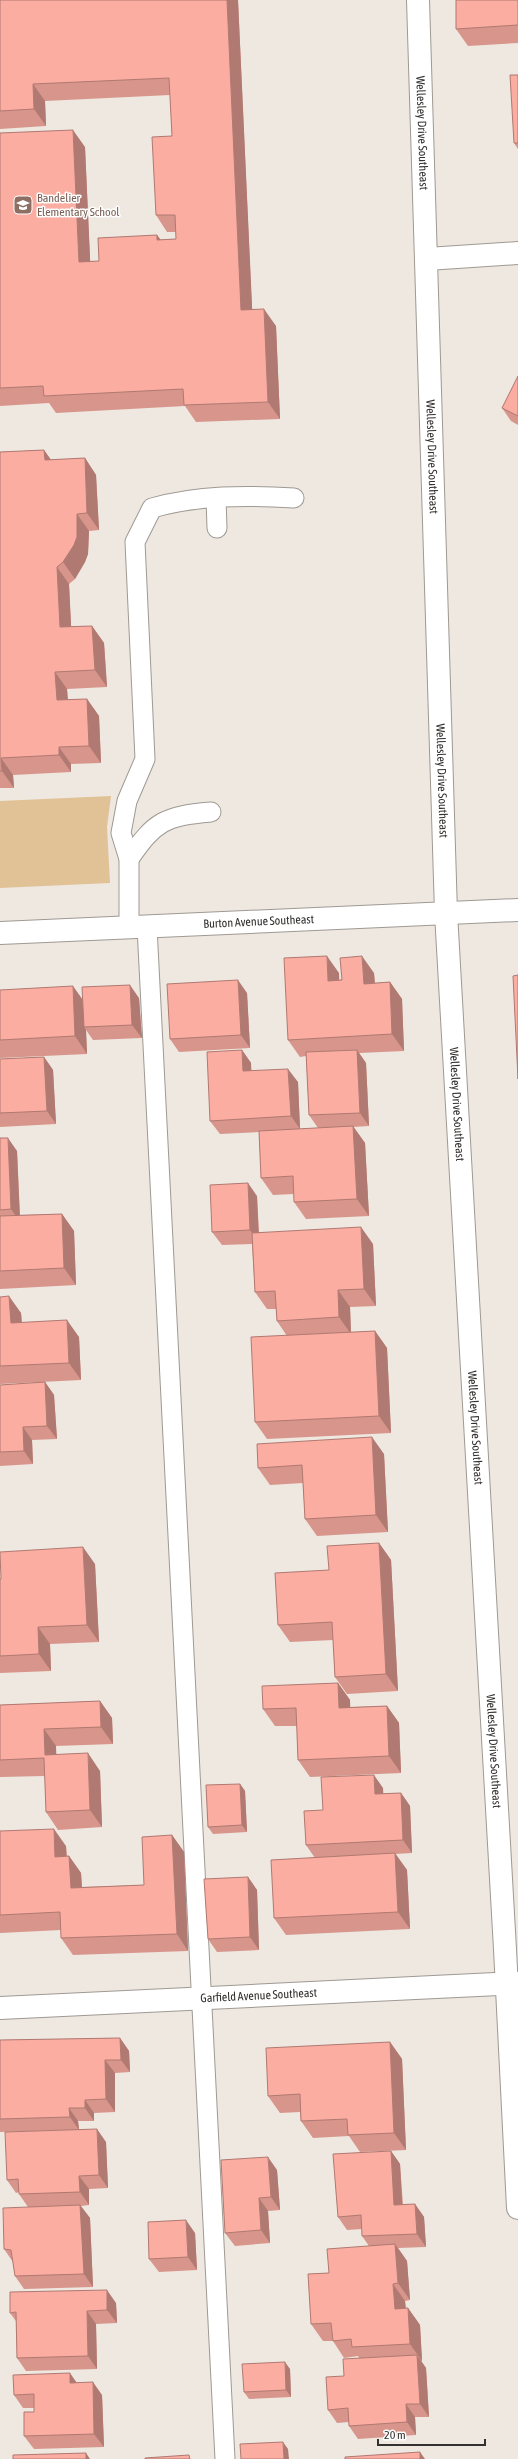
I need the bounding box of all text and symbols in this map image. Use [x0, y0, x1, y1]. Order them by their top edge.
street label: Wellesley Drive Southeast [413, 76, 431, 191]
place label: Bandelier Elementary School [37, 191, 120, 219]
school or university icon: Bandelier Elementary School [12, 194, 34, 216]
street label: Wellesley Drive Southeast [423, 399, 441, 515]
street label: Wellesley Drive Southeast [433, 723, 451, 838]
street label: Burton Avenue Southeast [203, 912, 315, 931]
street label: Wellesley Drive Southeast [447, 1047, 467, 1162]
street label: Wellesley Drive Southeast [465, 1370, 486, 1486]
street label: Wellesley Drive Southeast [483, 1694, 504, 1809]
street label: Garfield Avenue Southeast [200, 1986, 318, 2005]
scale bar [378, 2421, 485, 2447]
text: 20 m [384, 2428, 406, 2442]

